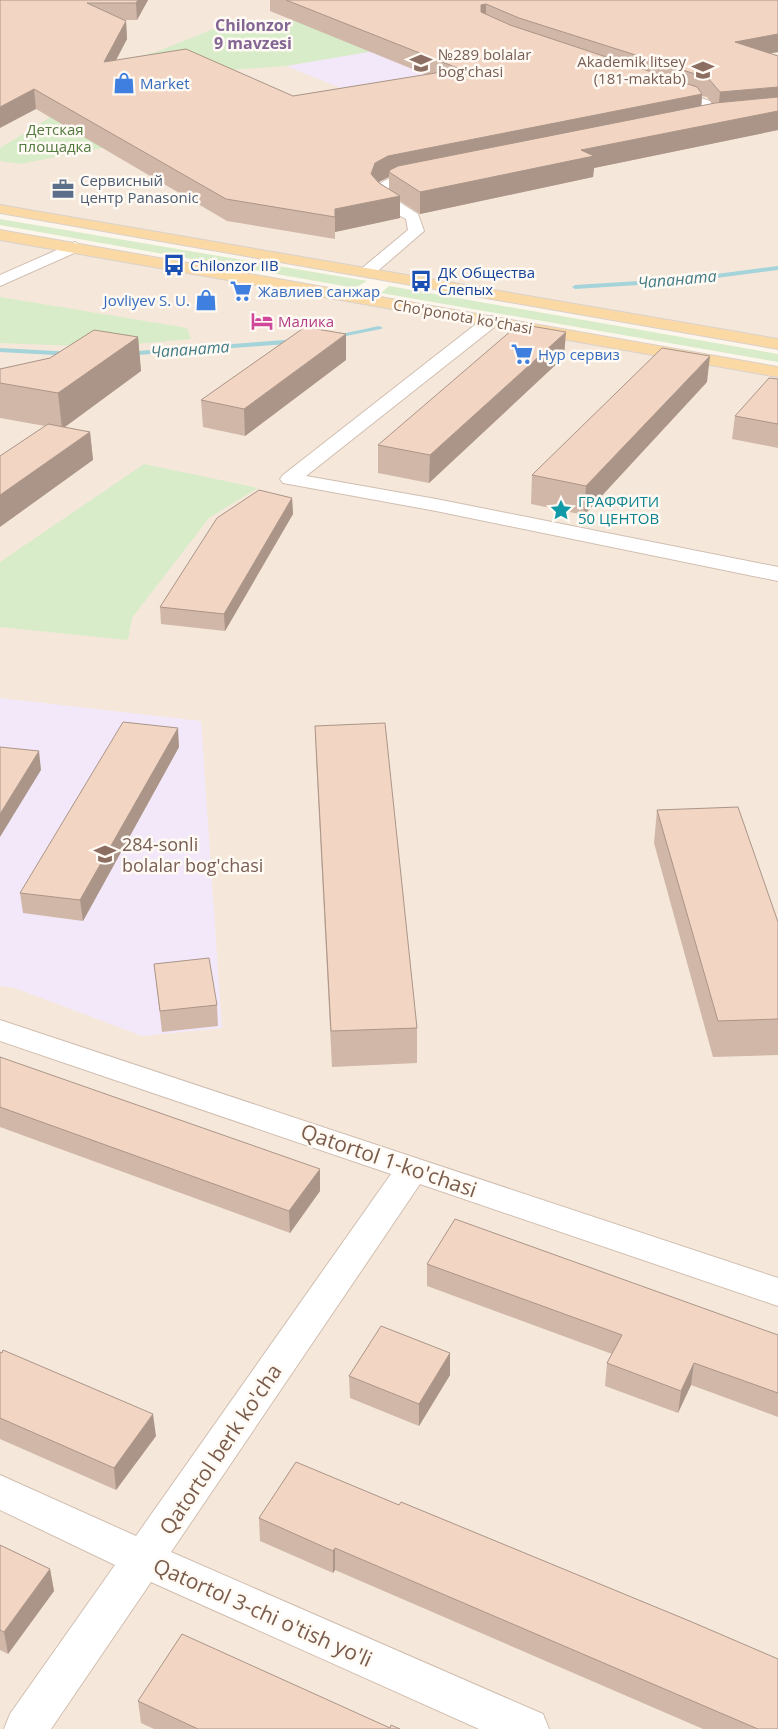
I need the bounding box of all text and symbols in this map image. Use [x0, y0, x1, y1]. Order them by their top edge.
district label: Chilonzor 9 mavzesi [214, 14, 292, 54]
place label: №289 bolalar bog'chasi [438, 44, 531, 81]
school or university icon: №289 bolalar bog'chasi [408, 50, 434, 76]
place label: Akademik litsey (181-maktab) [577, 51, 686, 88]
school or university icon: Akademik litsey (181-maktab) [690, 57, 716, 83]
shop icon: Market [111, 70, 137, 96]
place label: Market [140, 73, 190, 93]
park label: Детская площадка [18, 119, 92, 156]
place label: Сервисный центр Panasonic [80, 170, 199, 207]
office icon: Сервисный центр Panasonic [50, 176, 76, 202]
bus stop icon: Chilonzor IIB [161, 252, 187, 278]
place label: Chilonzor IIB [190, 255, 279, 275]
place label: ДК Общества Слепых [438, 262, 535, 299]
water label: Чапаната [637, 265, 717, 293]
bus stop icon: ДК Общества Слепых [408, 268, 434, 294]
supermarket icon: Жавлиев санжар [228, 278, 254, 304]
place label: Жавлиев санжар [258, 281, 380, 301]
shop icon: Jovliyev S. U. [193, 287, 219, 313]
place label: Jovliyev S. U. [102, 290, 190, 310]
street label: Cho'ponota ko'chasi [392, 294, 534, 338]
hotel icon: Малика [249, 308, 275, 334]
place label: Малика [278, 311, 334, 331]
water label: Чапаната [150, 335, 230, 363]
supermarket icon: Нур сервиз [509, 341, 535, 367]
place label: Нур сервиз [538, 344, 620, 364]
place label: ГРАФФИТИ 50 ЦЕНТОВ [578, 491, 659, 528]
place icon: ГРАФФИТИ 50 ЦЕНТОВ [548, 497, 574, 523]
place label: 284-sonli bolalar bog'chasi [122, 832, 263, 877]
school or university icon: 284-sonli bolalar bog'chasi [92, 841, 118, 867]
street label: Qatortol 1-ko'chasi [297, 1117, 481, 1203]
street label: Qatortol berk ko'cha [152, 1358, 288, 1540]
street label: Qatortol 3-chi o'tish yo'li [149, 1551, 377, 1673]

